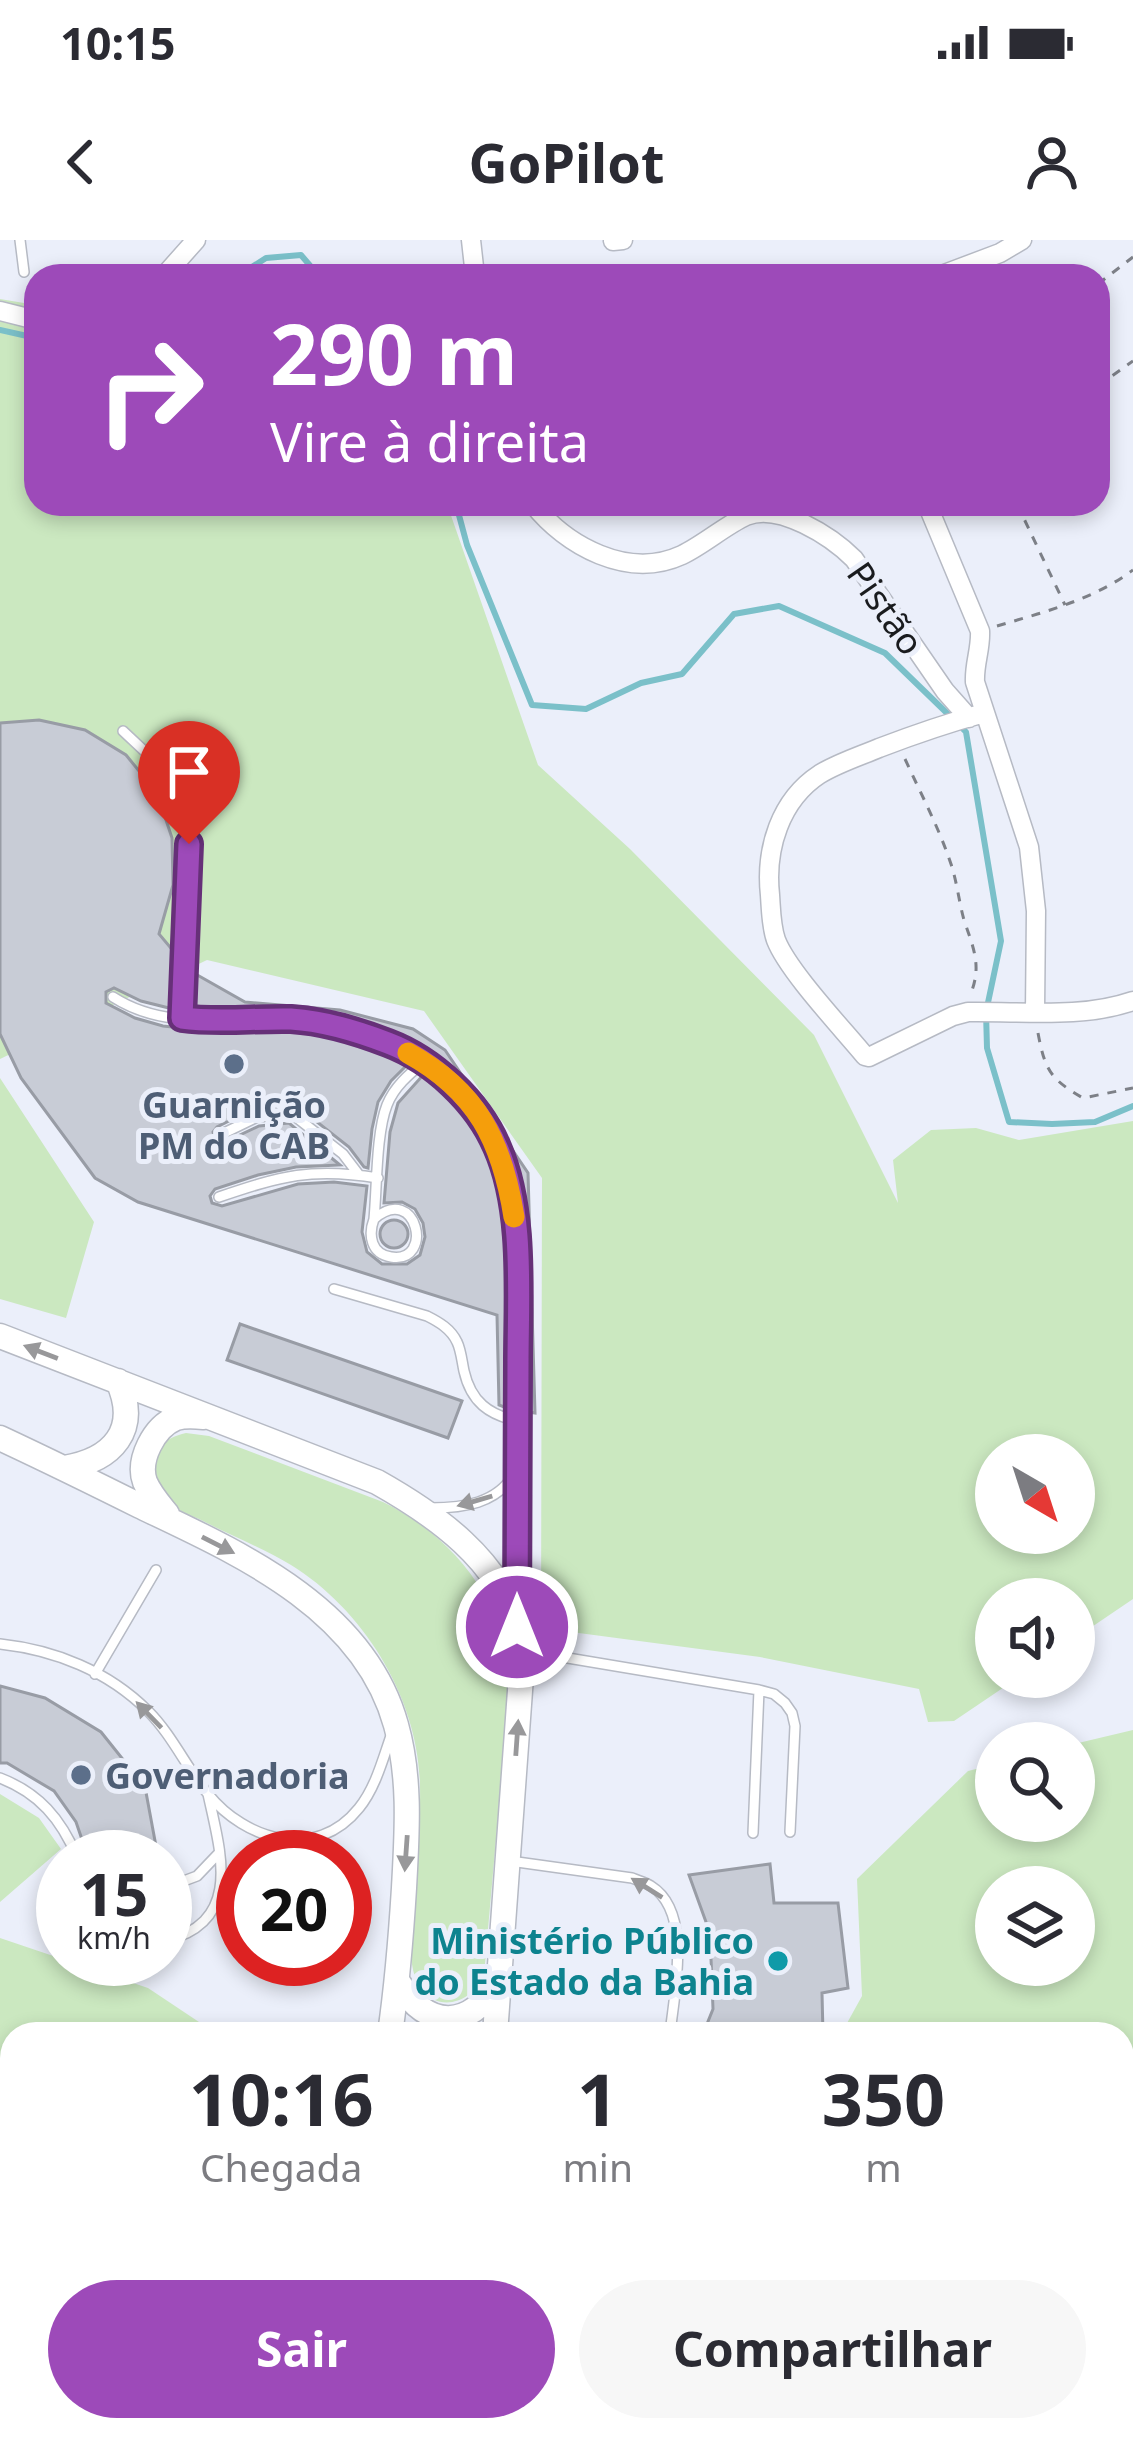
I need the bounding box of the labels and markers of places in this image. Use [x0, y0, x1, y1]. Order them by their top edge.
pin [138, 721, 240, 844]
marker: Guarnição PM do CAB [221, 1051, 247, 1077]
place label: Guarnição PM do CAB [138, 1080, 330, 1170]
place label: Governadoria [105, 1751, 350, 1800]
marker: Governadoria [68, 1762, 94, 1788]
place label: Ministério Público do Estado da Bahia [414, 1916, 754, 2006]
marker: Ministério Público do Estado da Bahia [765, 1948, 791, 1974]

